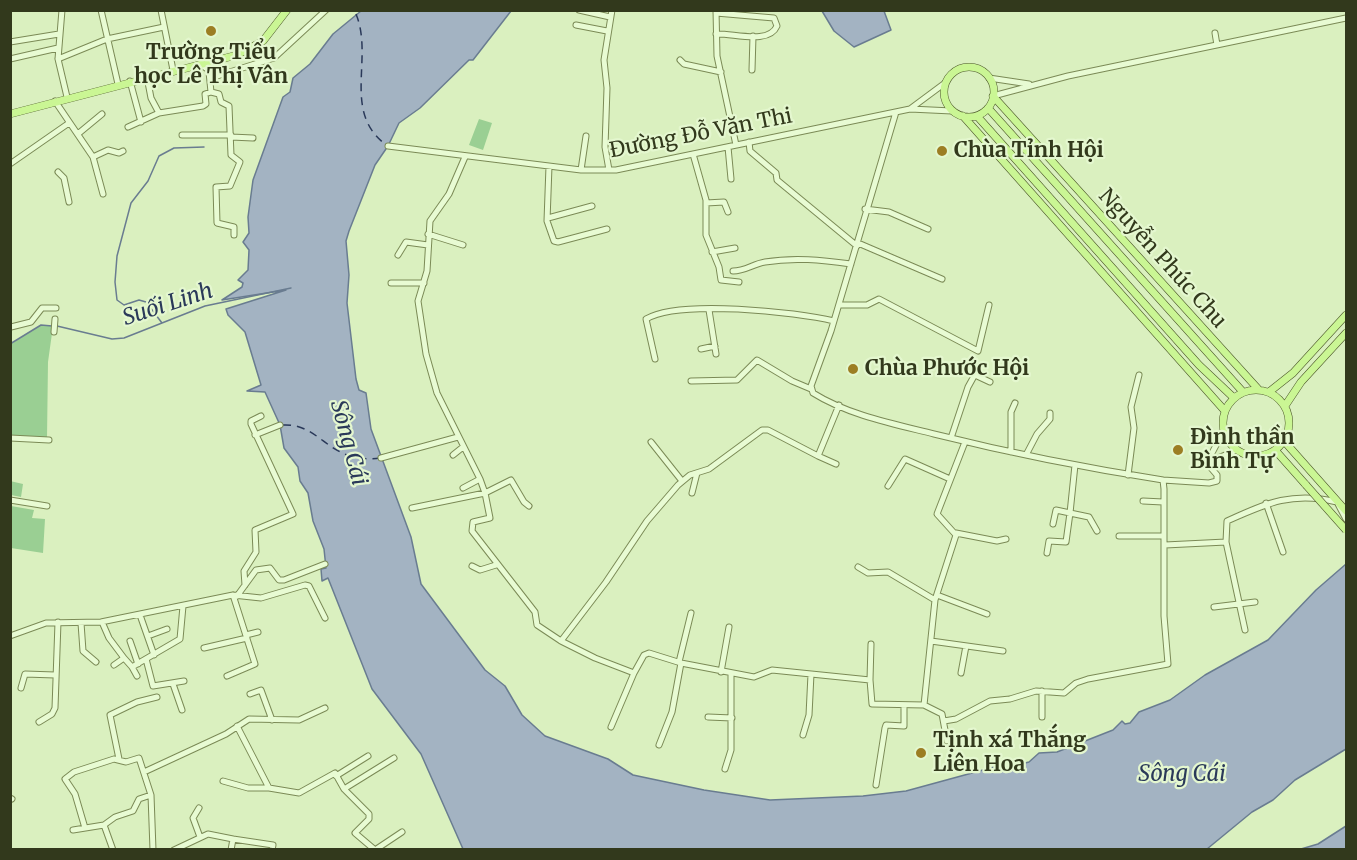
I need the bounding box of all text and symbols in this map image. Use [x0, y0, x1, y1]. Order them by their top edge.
marker: Trường Tiểu học Lê Thị Vân [204, 24, 218, 38]
place label: Trường Tiểu học Lê Thị Vân [134, 40, 288, 90]
street label: Đường Đỗ Văn Thi [607, 104, 795, 164]
place label: Chùa Tỉnh Hội [954, 138, 1104, 164]
marker: Chùa Tỉnh Hội [935, 144, 949, 158]
street label: Nguyễn Phúc Chu [1093, 184, 1231, 334]
water label: Suối Linh [119, 278, 217, 332]
place label: Chùa Phước Hội [865, 356, 1029, 382]
marker: Chùa Phước Hội [846, 362, 860, 376]
water label: Sông Cái [324, 397, 372, 489]
place label: Đình thần Bình Tự [1190, 425, 1295, 475]
marker: Đình thần Bình Tự [1171, 443, 1185, 457]
place label: Tịnh xá Thắng Liên Hoa [933, 728, 1086, 778]
marker: Tịnh xá Thắng Liên Hoa [914, 746, 928, 760]
water label: Sông Cái [1138, 762, 1226, 788]

